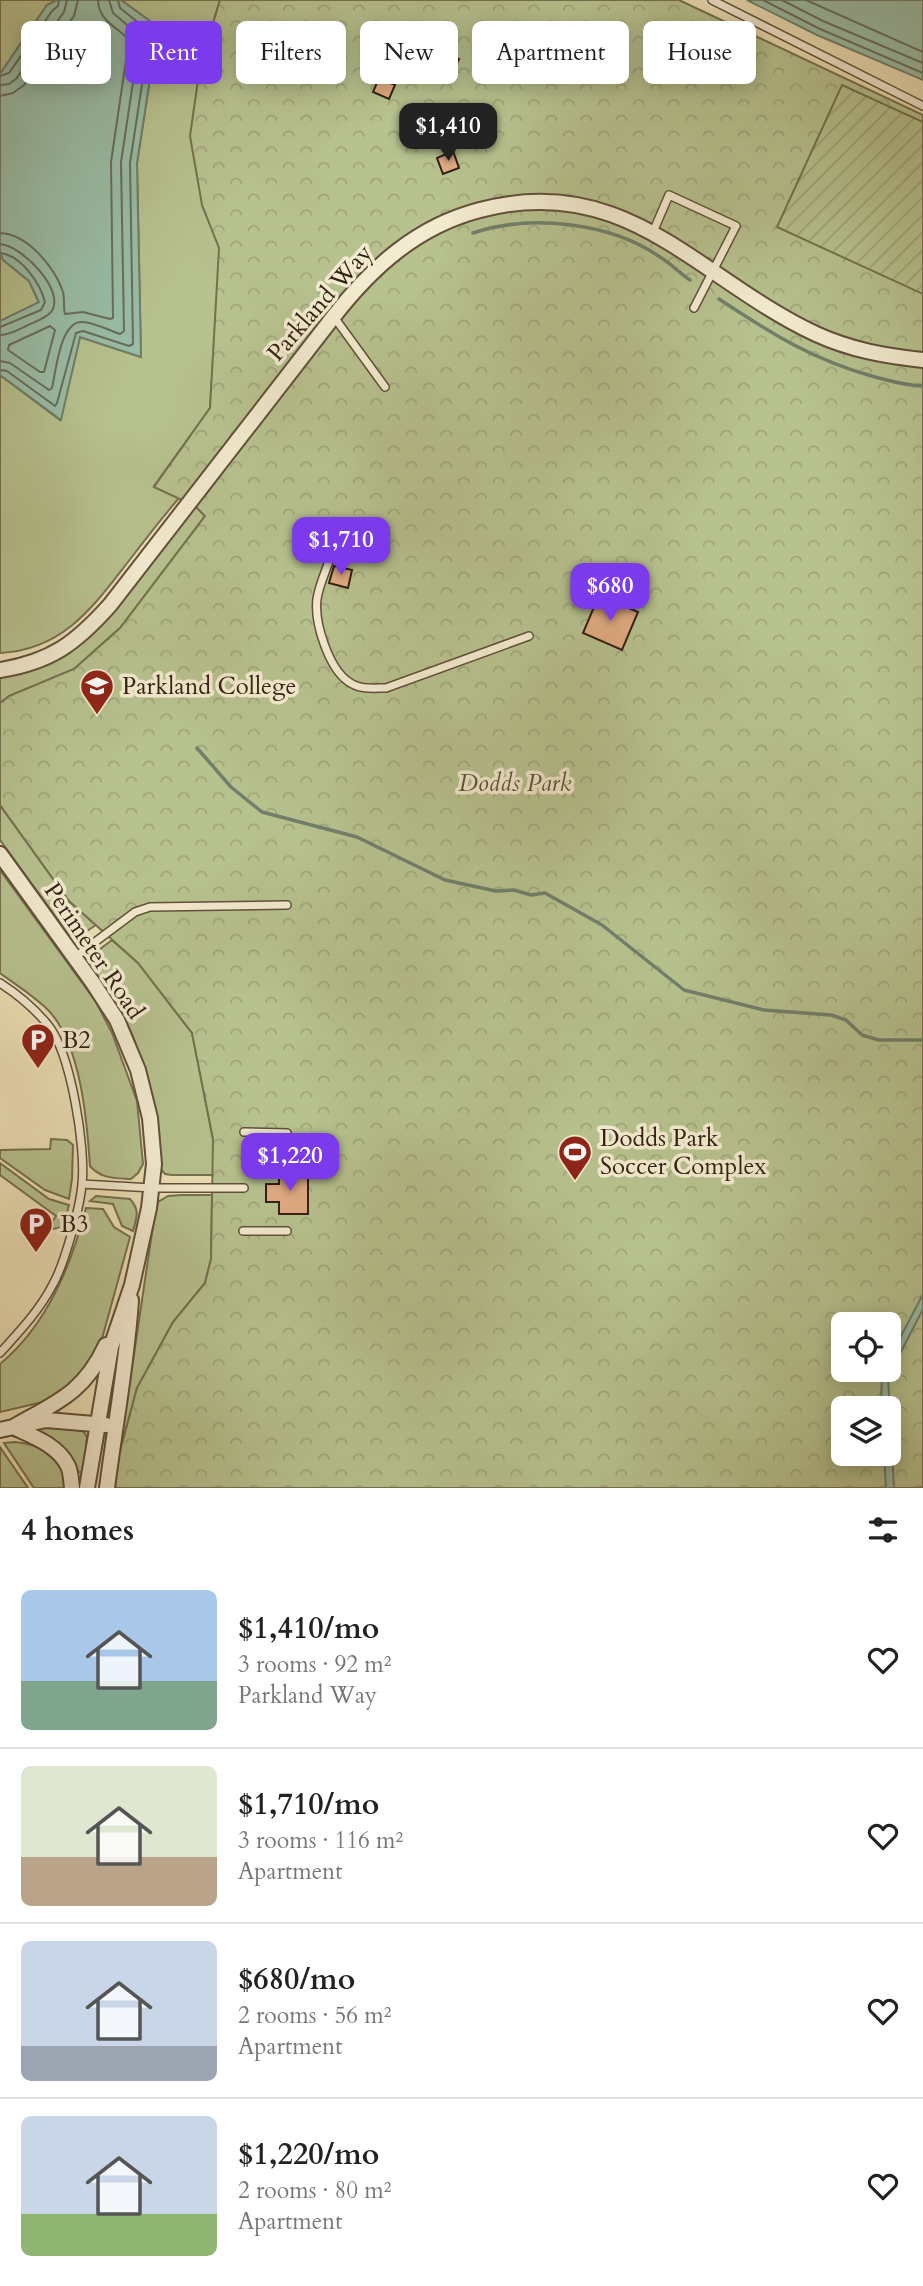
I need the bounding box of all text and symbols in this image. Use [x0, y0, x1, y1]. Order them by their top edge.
chip: Buy [21, 21, 111, 84]
chip: Rent [125, 21, 222, 84]
chip: Filters [236, 21, 346, 84]
chip: New [360, 21, 458, 84]
chip: Apartment [472, 21, 629, 84]
chip: House [643, 21, 756, 84]
pin: $1,410 [391, 104, 505, 163]
text: $1,410 [415, 110, 481, 141]
street label: Parkland Way [260, 237, 380, 369]
pin: $1,710 [284, 518, 398, 577]
text: $1,710 [308, 524, 374, 555]
pin: $680 [569, 564, 651, 623]
text: $680 [586, 570, 634, 601]
school or university icon: Parkland College [78, 667, 116, 716]
place label: Parkland College [122, 670, 296, 703]
park label: Dodds Park [459, 767, 572, 800]
street label: Perimeter Road [36, 876, 152, 1026]
parking icon: B2 [19, 1021, 57, 1070]
place label: B2 [62, 1024, 91, 1057]
place label: Dodds Park Soccer Complex [600, 1122, 766, 1183]
sports icon: Dodds Park Soccer Complex [556, 1133, 594, 1182]
pin: $1,220 [233, 1134, 347, 1193]
text: $1,220 [257, 1140, 323, 1171]
parking icon: B3 [17, 1205, 55, 1254]
place label: B3 [60, 1208, 89, 1241]
map controls [831, 1312, 901, 1466]
button: locate [831, 1312, 901, 1382]
button: layers [831, 1396, 901, 1466]
text: 4 homes [21, 1510, 134, 1551]
icon: filters [864, 1511, 902, 1549]
text: $1,410/mo [238, 1608, 379, 1649]
icon: home [77, 1618, 161, 1702]
icon: heart [864, 1641, 902, 1679]
text: 3 rooms · 92 m² [238, 1649, 391, 1680]
text: Parkland Way [238, 1680, 377, 1711]
text: $1,710/mo [238, 1784, 379, 1825]
icon: home [77, 1794, 161, 1878]
icon: heart [864, 1817, 902, 1855]
text: 3 rooms · 116 m² [238, 1825, 403, 1856]
text: Apartment [238, 1856, 342, 1887]
text: $680/mo [238, 1959, 355, 2000]
icon: home [77, 1969, 161, 2053]
icon: heart [864, 1992, 902, 2030]
text: 2 rooms · 56 m² [238, 2000, 391, 2031]
text: Apartment [238, 2031, 342, 2062]
text: $1,220/mo [238, 2134, 379, 2175]
icon: home [77, 2144, 161, 2228]
icon: heart [864, 2167, 902, 2205]
text: 2 rooms · 80 m² [238, 2175, 391, 2206]
text: Apartment [238, 2206, 342, 2237]

